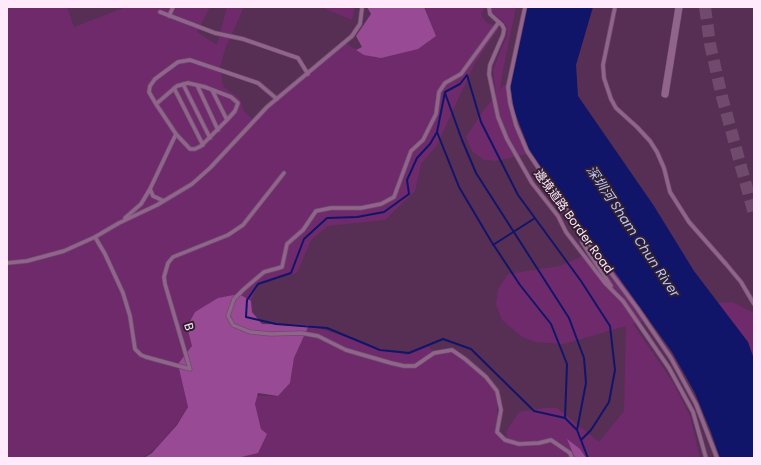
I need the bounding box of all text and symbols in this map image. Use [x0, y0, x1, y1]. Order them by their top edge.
water label: 深圳河 Sham Chun River [582, 163, 682, 301]
street label: 邊境道路 Border Road [530, 167, 616, 277]
street label: B [180, 321, 196, 333]

